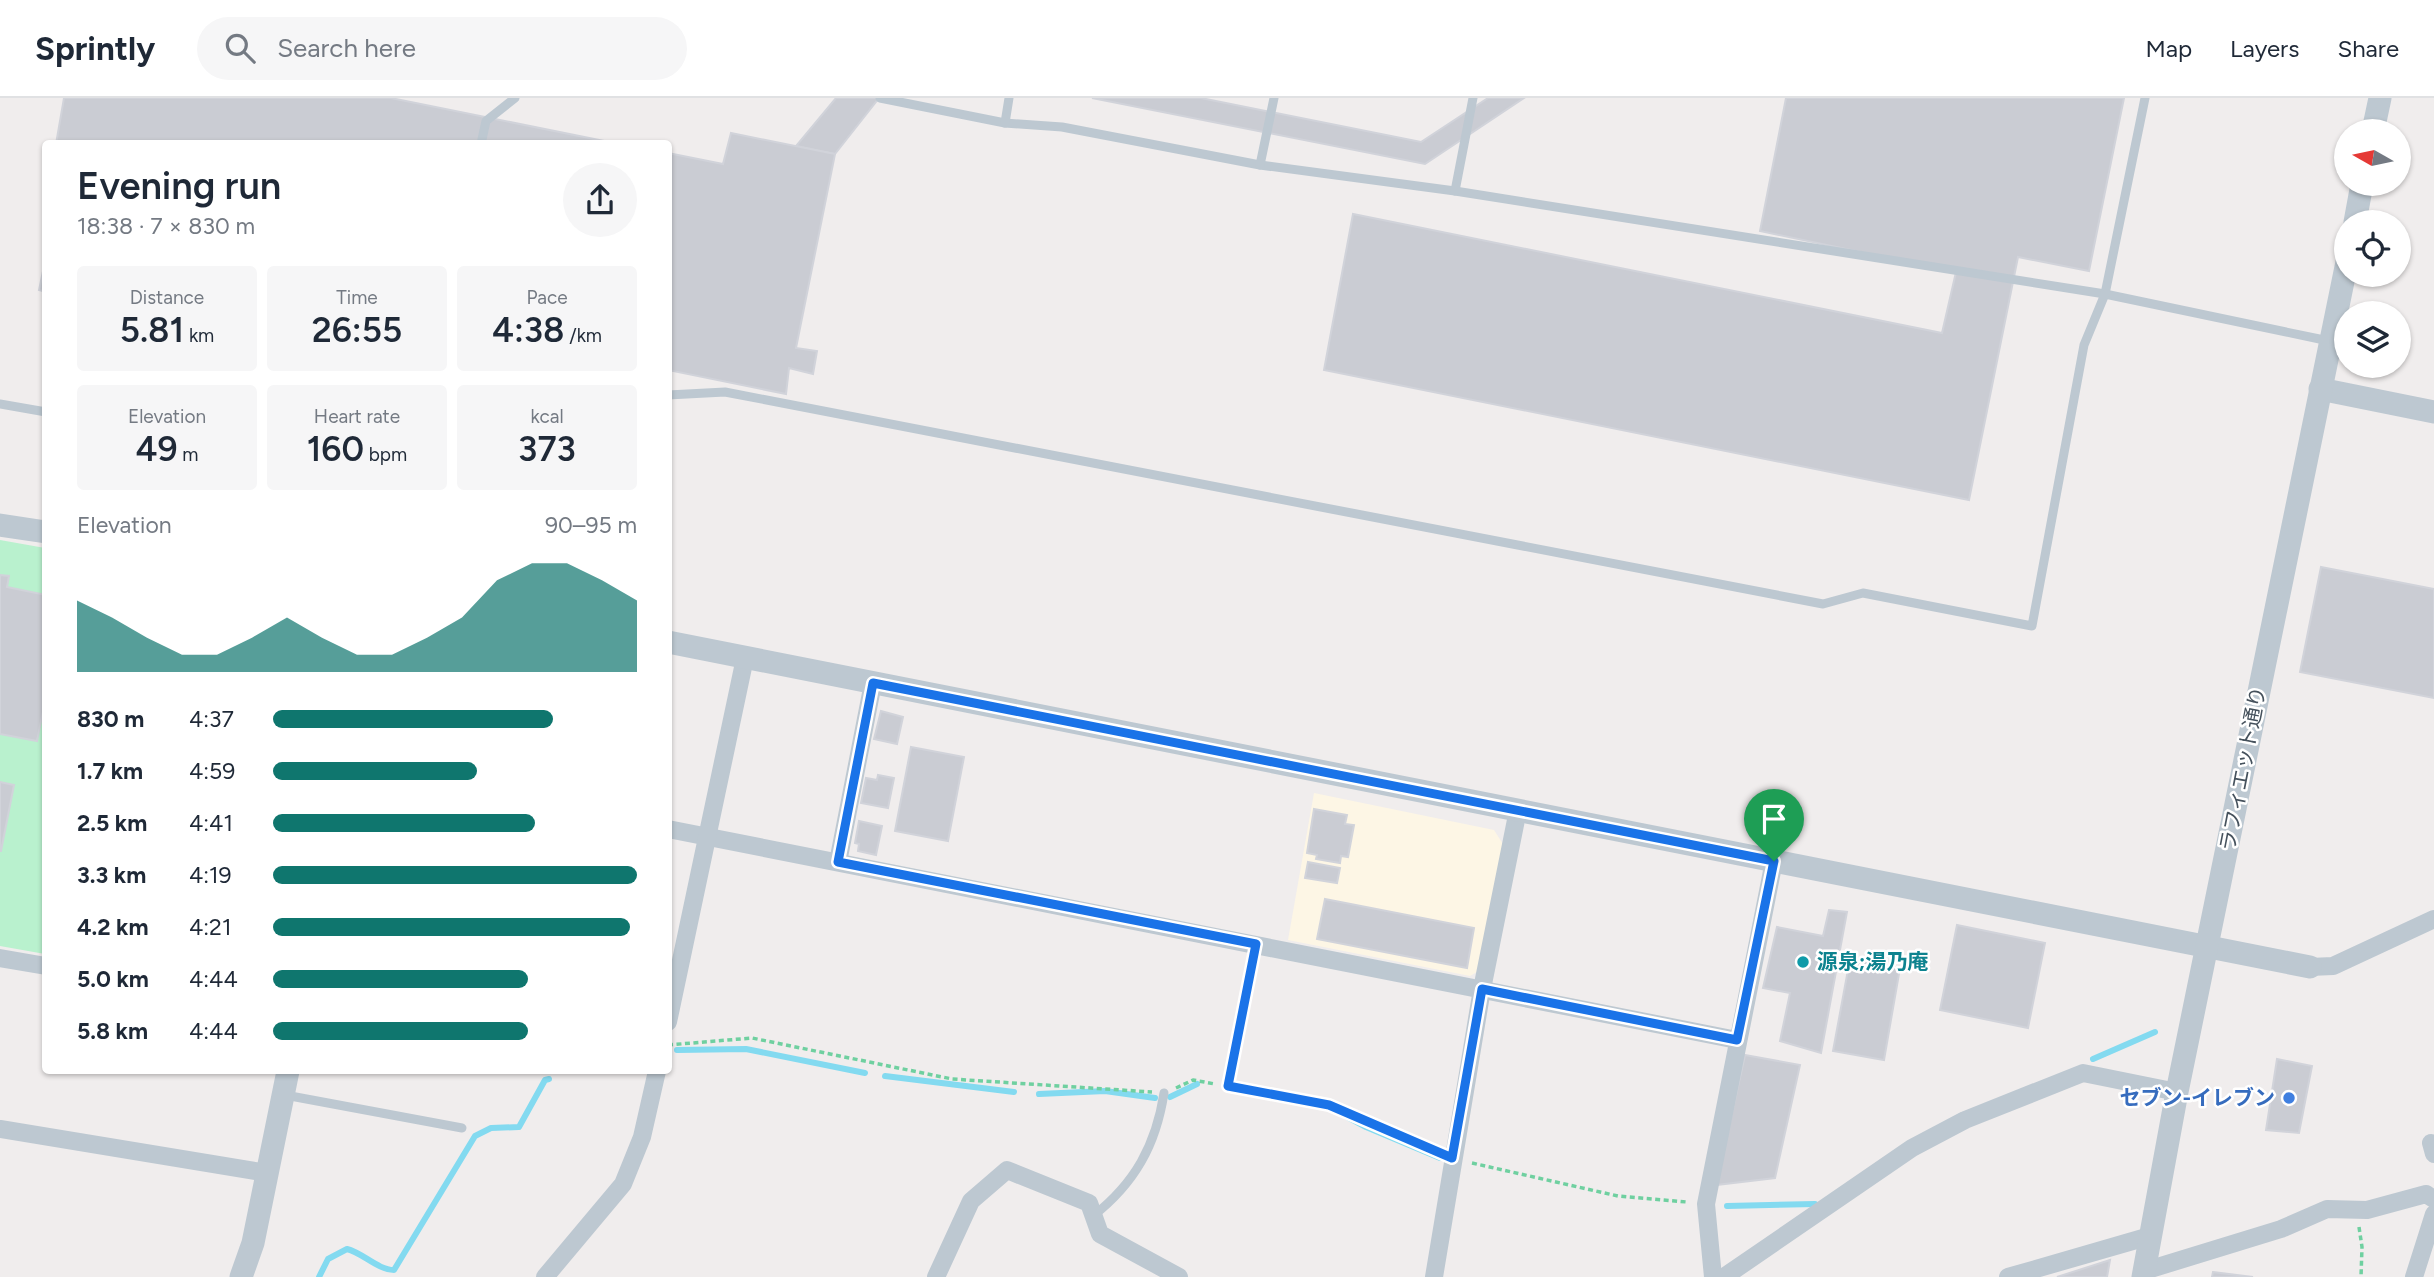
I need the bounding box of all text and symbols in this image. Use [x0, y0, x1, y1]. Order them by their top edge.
search box [197, 17, 687, 80]
text: Sprintly [35, 29, 155, 68]
icon: search [221, 29, 259, 67]
text: Search here [277, 32, 416, 64]
text: Map [2145, 34, 2192, 63]
text: Layers [2230, 34, 2299, 63]
text: Share [2337, 34, 2399, 63]
north arrow [2334, 119, 2412, 196]
map controls [2334, 119, 2411, 378]
text: Evening run [77, 163, 281, 209]
button: share [563, 163, 637, 237]
button: locate [2334, 210, 2411, 287]
text: 18:38 · 7 × 830 m [77, 212, 255, 240]
text: Distance [130, 286, 204, 309]
text: Time [336, 286, 378, 309]
text: Pace [526, 286, 568, 309]
button: layers [2334, 301, 2411, 378]
text: 5.81 [120, 309, 184, 351]
text: 26:55 [312, 309, 402, 351]
text: 4:38 [492, 309, 565, 351]
text: km [184, 324, 214, 347]
text: /km [565, 324, 602, 347]
text: Elevation [128, 405, 206, 428]
text: Heart rate [314, 405, 400, 428]
text: kcal [530, 405, 564, 428]
text: 49 [136, 428, 178, 470]
text: 160 [307, 428, 364, 470]
text: 373 [518, 428, 576, 470]
text: m [178, 443, 198, 466]
text: bpm [364, 443, 407, 466]
text: Elevation [77, 511, 172, 539]
text: 90–95 m [545, 511, 637, 539]
street label: ラフィエット通り [2214, 684, 2271, 854]
text: 830 m [77, 705, 144, 733]
text: 4:37 [189, 705, 234, 733]
text: 1.7 km [77, 757, 143, 785]
text: 4:59 [189, 757, 235, 785]
pin [1744, 789, 1804, 861]
icon: arrive [1755, 800, 1793, 838]
text: 2.5 km [77, 809, 147, 837]
text: 4:41 [189, 809, 233, 837]
text: 3.3 km [77, 861, 146, 889]
text: 4:19 [189, 861, 232, 889]
text: 4.2 km [77, 913, 148, 941]
text: 4:21 [189, 913, 231, 941]
place label: 源泉;湯乃庵 [1817, 949, 1928, 974]
marker: 源泉;湯乃庵 [1795, 954, 1811, 970]
text: 5.0 km [77, 965, 149, 993]
text: 4:44 [189, 965, 238, 993]
text: 5.8 km [77, 1017, 148, 1045]
text: 4:44 [189, 1017, 238, 1045]
place label: セブン-イレブン [2119, 1085, 2275, 1110]
marker: セブン-イレブン [2281, 1090, 2297, 1106]

